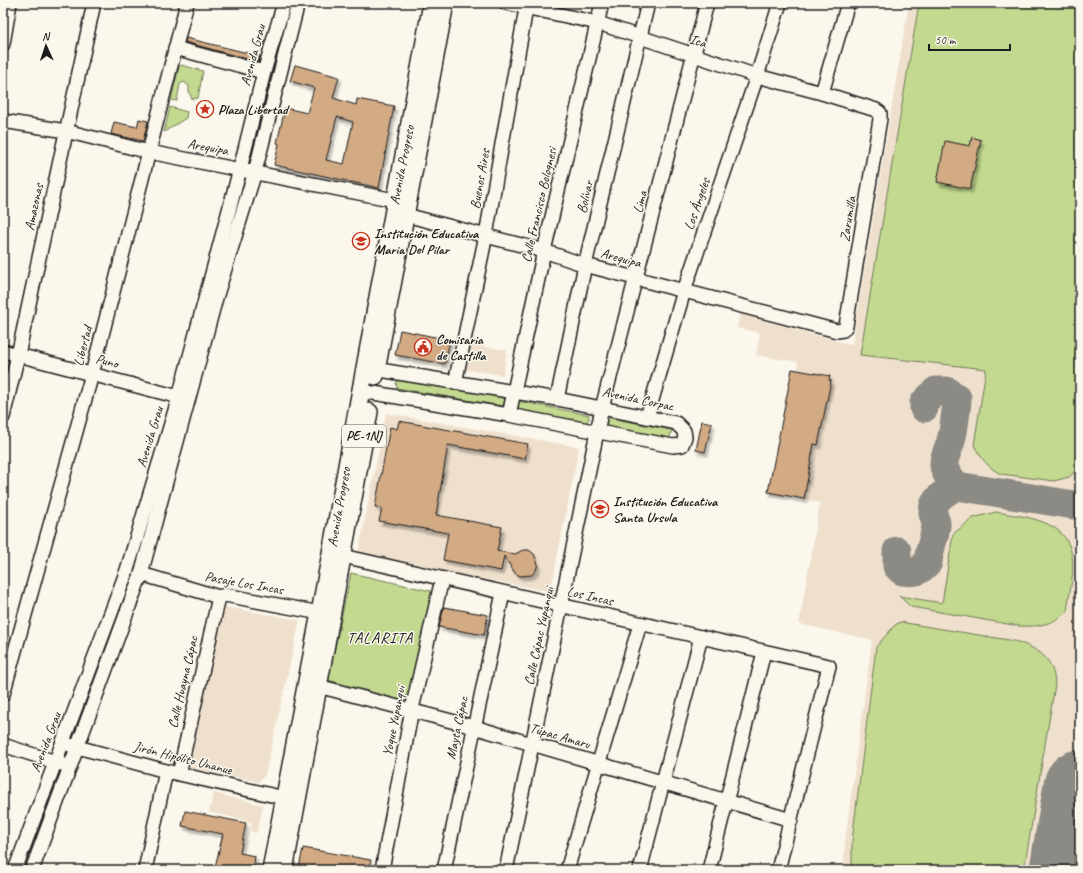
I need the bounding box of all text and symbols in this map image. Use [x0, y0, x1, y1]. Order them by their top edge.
street label: Avenida Grau [237, 22, 270, 88]
north arrow [26, 26, 66, 66]
scale bar [929, 26, 1010, 52]
text: N [42, 29, 51, 43]
street label: Ica [687, 30, 709, 52]
text: 50 m [935, 32, 957, 48]
place icon: Plaza Libertad [195, 99, 215, 119]
place label: Plaza Libertad [218, 101, 290, 118]
street label: Avenida Progreso [386, 123, 418, 206]
street label: Arequipa [186, 135, 231, 159]
street label: Calle Francisco Bolognesi [518, 144, 561, 264]
street label: Buenos Aires [466, 147, 494, 210]
street label: Los Ángeles [680, 175, 714, 232]
street label: Bolívar [573, 178, 597, 215]
street label: Amazonas [21, 181, 47, 232]
street label: Lima [629, 188, 651, 215]
street label: Zarumilla [836, 194, 860, 243]
place label: Institución Educativa Maria Del Pilar [374, 225, 480, 258]
school or university icon: Institución Educativa Maria Del Pilar [351, 231, 371, 251]
street label: Arequipa [599, 244, 644, 272]
street label: Libertad [70, 322, 97, 368]
place label: Comisaria de Castilla [436, 331, 487, 364]
public building icon: Comisaria de Castilla [413, 337, 433, 357]
street label: Puno [94, 350, 122, 373]
street label: Avenida Corpac [601, 383, 676, 415]
street label: Avenida Grau [133, 404, 168, 470]
road number: PE-1NJ [342, 425, 386, 447]
street label: Avenida Progreso [324, 465, 355, 548]
place label: Institución Educativa Santa Ursula [613, 493, 719, 526]
school or university icon: Institución Educativa Santa Ursula [590, 499, 610, 519]
street label: Pasaje Los Incas [203, 568, 286, 598]
street label: Los Incas [565, 582, 616, 610]
street label: Calle Cápac Yupanqui [520, 583, 558, 687]
district label: TALARITA [347, 628, 413, 648]
street label: Calle Huayna Cápac [164, 633, 202, 730]
street label: Yoque Yupanqui [379, 682, 410, 758]
street label: Mayta Cápac [442, 694, 472, 761]
street label: Avenida Grau [27, 709, 65, 774]
street label: Túpac Amaru [528, 719, 593, 753]
street label: Jirón Hipólito Unanue [131, 737, 235, 779]

